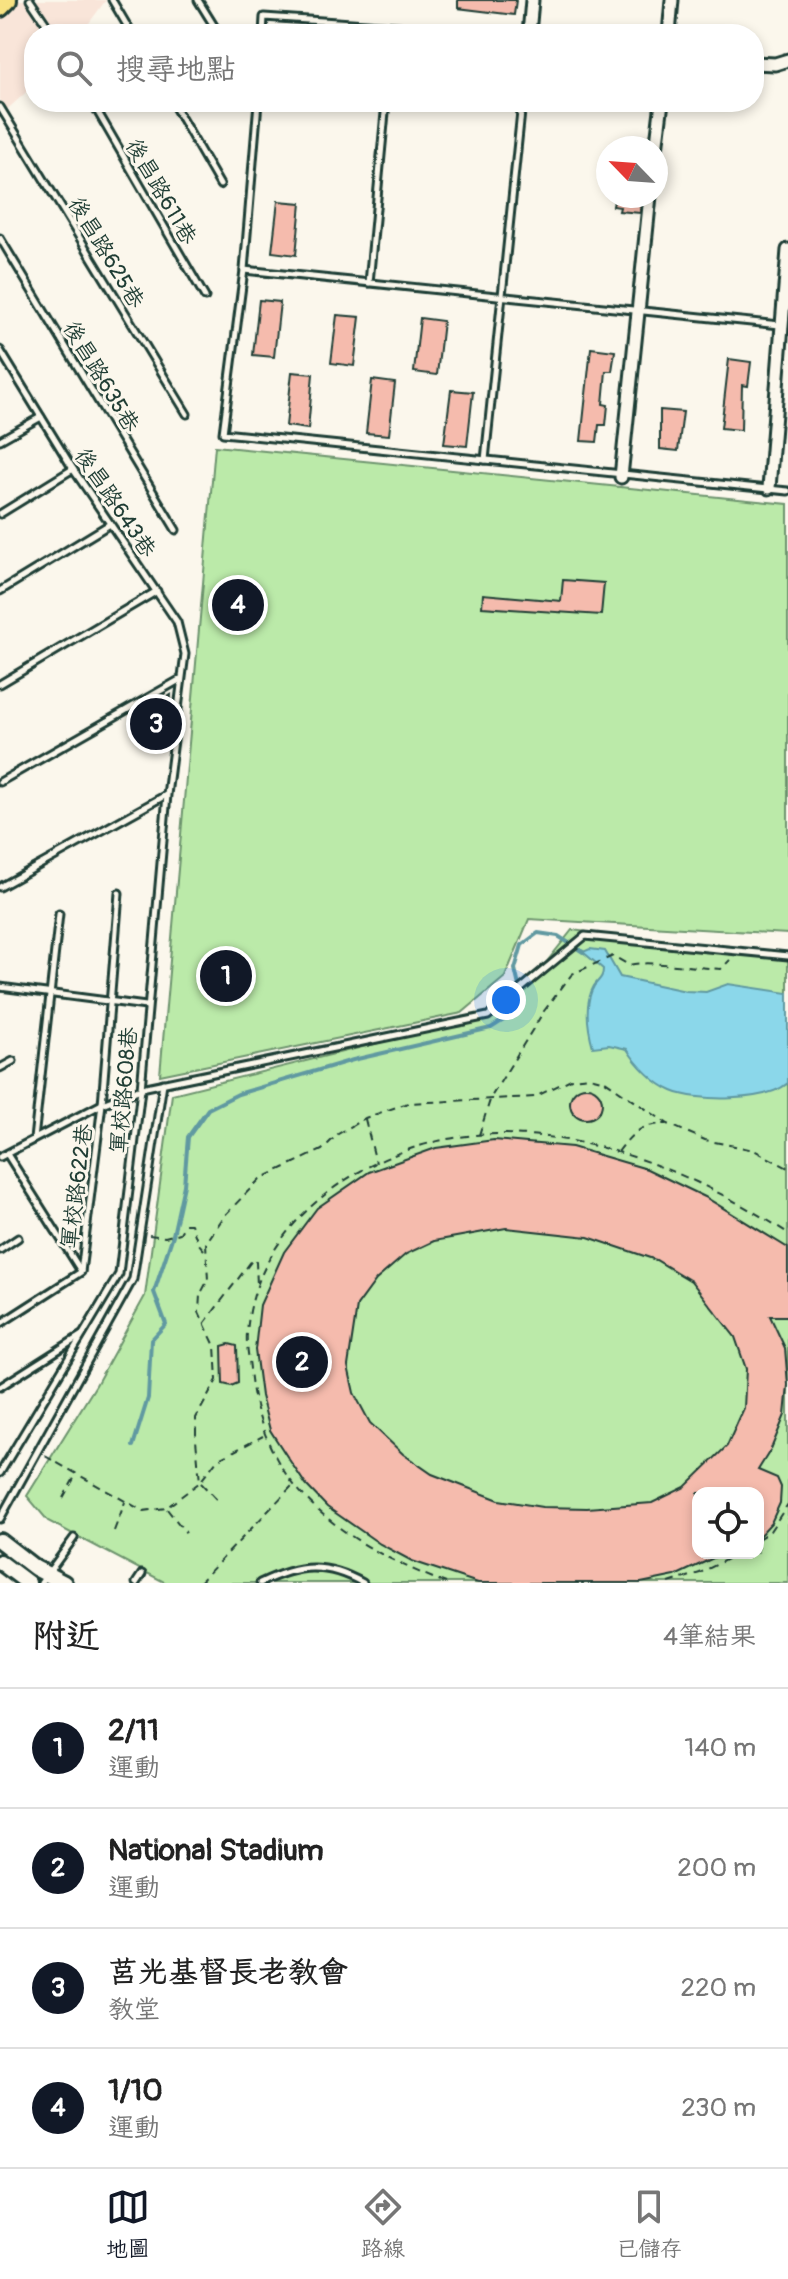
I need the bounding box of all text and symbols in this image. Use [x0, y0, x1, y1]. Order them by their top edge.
search box [24, 24, 764, 112]
icon: search [52, 46, 96, 90]
text: 搜尋地點 [116, 51, 236, 88]
street label: 後昌路611巷 [120, 133, 203, 250]
north arrow [596, 136, 668, 208]
street label: 後昌路625巷 [62, 192, 150, 313]
street label: 後昌路635巷 [57, 316, 145, 437]
street label: 後昌路643巷 [68, 443, 162, 563]
pin: 4 [212, 575, 264, 635]
pin: 3 [130, 694, 182, 754]
pin: 1 [200, 946, 252, 1006]
your location [486, 980, 526, 1020]
street label: 軍校路608巷 [105, 1026, 143, 1155]
street label: 軍校路622巷 [55, 1122, 99, 1250]
pin: 2 [276, 1332, 328, 1392]
map controls [692, 1487, 764, 1559]
button: locate [692, 1487, 764, 1559]
text: 附近 [32, 1615, 100, 1658]
text: 4筆結果 [663, 1621, 756, 1653]
text: 2/11 [108, 1712, 159, 1749]
text: 1 [53, 1732, 63, 1764]
text: 140 m [684, 1732, 756, 1764]
text: 運動 [108, 1752, 160, 1784]
text: National Stadium [108, 1832, 324, 1869]
text: 2 [51, 1852, 65, 1884]
text: 200 m [677, 1852, 756, 1884]
text: 運動 [108, 1872, 160, 1904]
text: 莒光基督長老教會 [108, 1954, 348, 1991]
text: 3 [51, 1972, 65, 2004]
text: 220 m [680, 1972, 756, 2004]
text: 教堂 [108, 1994, 160, 2026]
text: 1/10 [108, 2072, 163, 2109]
text: 4 [50, 2092, 66, 2124]
text: 230 m [681, 2092, 756, 2124]
text: 運動 [108, 2112, 160, 2144]
tab: 地圖 [106, 2185, 150, 2263]
tab: 路線 [361, 2185, 405, 2263]
tab: 已儲存 [616, 2185, 682, 2263]

